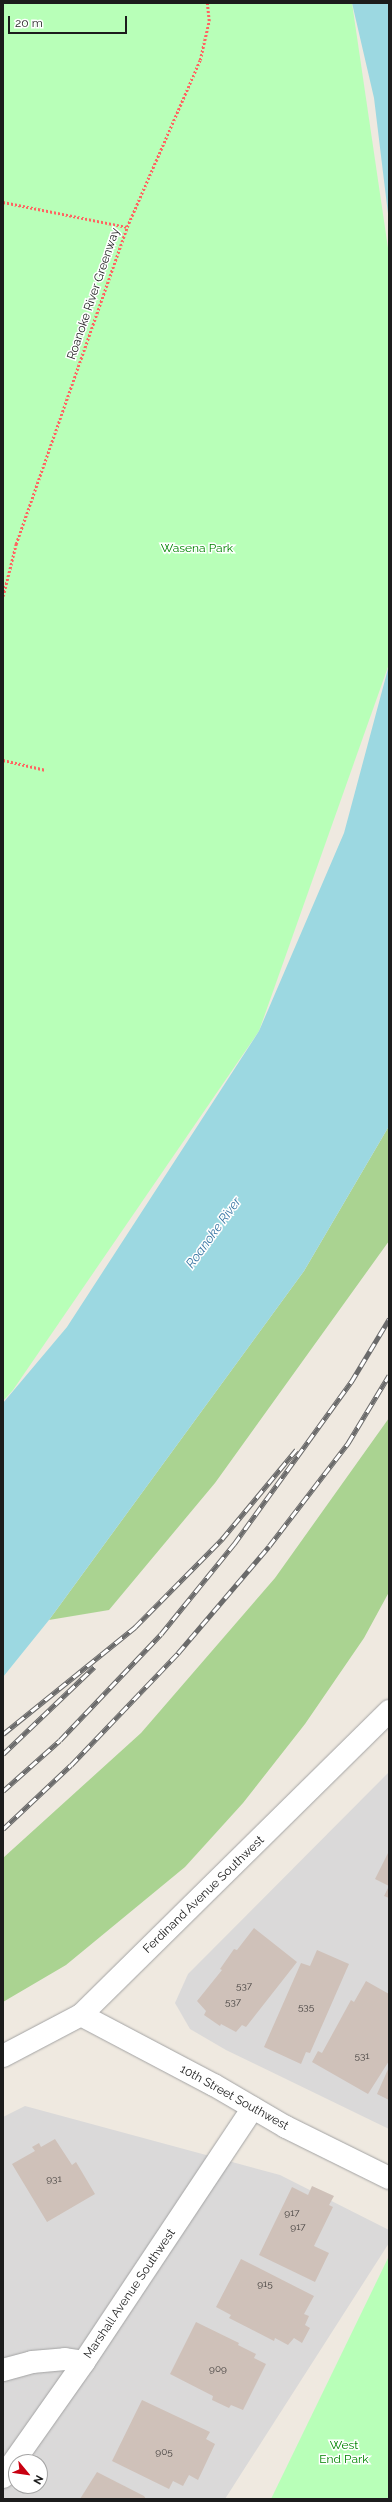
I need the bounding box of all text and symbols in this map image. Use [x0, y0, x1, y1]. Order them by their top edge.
scale bar [10, 8, 129, 34]
text: 20 m [15, 16, 43, 30]
street label: Roanoke River Greenway [65, 226, 123, 362]
park label: Wasena Park [161, 542, 233, 556]
water label: Roanoke River [183, 1195, 245, 1271]
street label: Ferdinand Avenue Southwest [140, 1833, 268, 1957]
house number: 537 [236, 1980, 252, 1992]
house number: 537 [225, 1996, 241, 2008]
house number: 535 [298, 2001, 314, 2013]
house number: 531 [354, 2050, 370, 2062]
street label: 10th Street Southwest [177, 2062, 291, 2134]
house number: 931 [46, 2173, 62, 2185]
house number: 917 [284, 2207, 300, 2219]
house number: 917 [290, 2221, 306, 2233]
street label: Marshall Avenue Southwest [81, 2226, 179, 2362]
house number: 915 [257, 2278, 273, 2290]
house number: 909 [209, 2363, 227, 2375]
park label: West End Park [319, 2439, 369, 2467]
house number: 905 [155, 2446, 173, 2458]
north arrow [8, 2454, 48, 2494]
text: N [30, 2473, 46, 2486]

